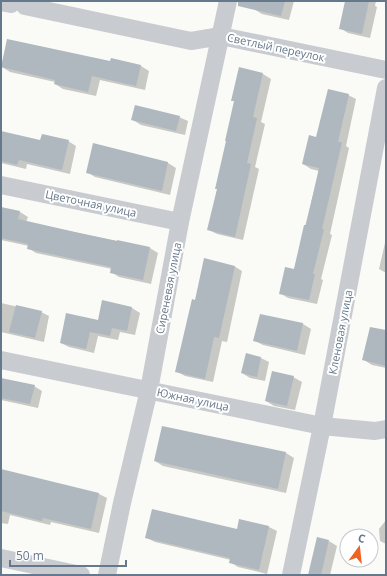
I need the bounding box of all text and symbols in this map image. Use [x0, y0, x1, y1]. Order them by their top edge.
street label: Светлый переулок [226, 29, 326, 65]
street label: Цветочная улица [44, 186, 138, 220]
street label: Сиреневая улица [152, 241, 184, 335]
street label: Кленовая улица [324, 288, 356, 376]
street label: Южная улица [156, 384, 230, 414]
north arrow [339, 528, 379, 568]
text: С [356, 530, 367, 546]
scale bar [10, 542, 126, 568]
text: 50 m [16, 547, 44, 564]

